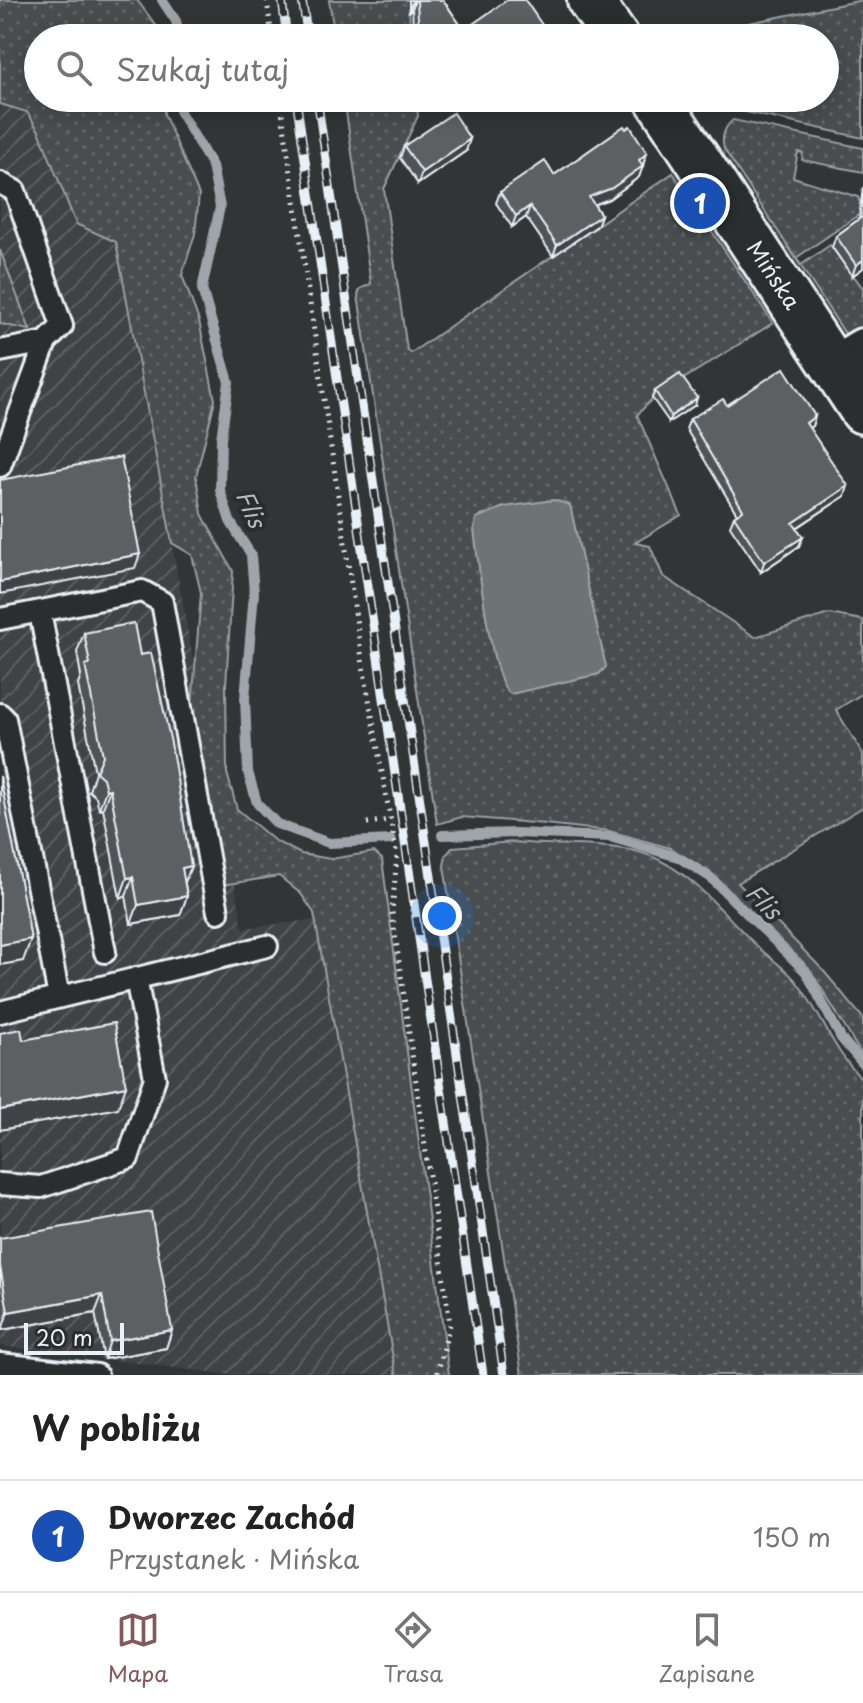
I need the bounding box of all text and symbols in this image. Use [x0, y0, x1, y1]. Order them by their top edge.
search box [24, 24, 839, 112]
icon: search [52, 46, 96, 90]
text: Szukaj tutaj [116, 46, 289, 91]
pin: 1 [674, 173, 726, 233]
street label: Mińska [740, 233, 810, 316]
water label: Flis [228, 483, 277, 535]
water label: Flis [738, 874, 792, 928]
your location [422, 896, 462, 936]
scale bar [24, 1319, 124, 1355]
text: 20 m [36, 1320, 93, 1353]
text: W pobliżu [32, 1401, 201, 1453]
text: Dworzec Zachód [108, 1494, 355, 1539]
text: 1 [52, 1517, 64, 1556]
text: 150 m [753, 1517, 831, 1556]
text: Przystanek · Mińska [108, 1539, 359, 1578]
tab: Mapa [108, 1608, 168, 1689]
tab: Trasa [383, 1608, 443, 1689]
tab: Zapisane [658, 1608, 755, 1689]

